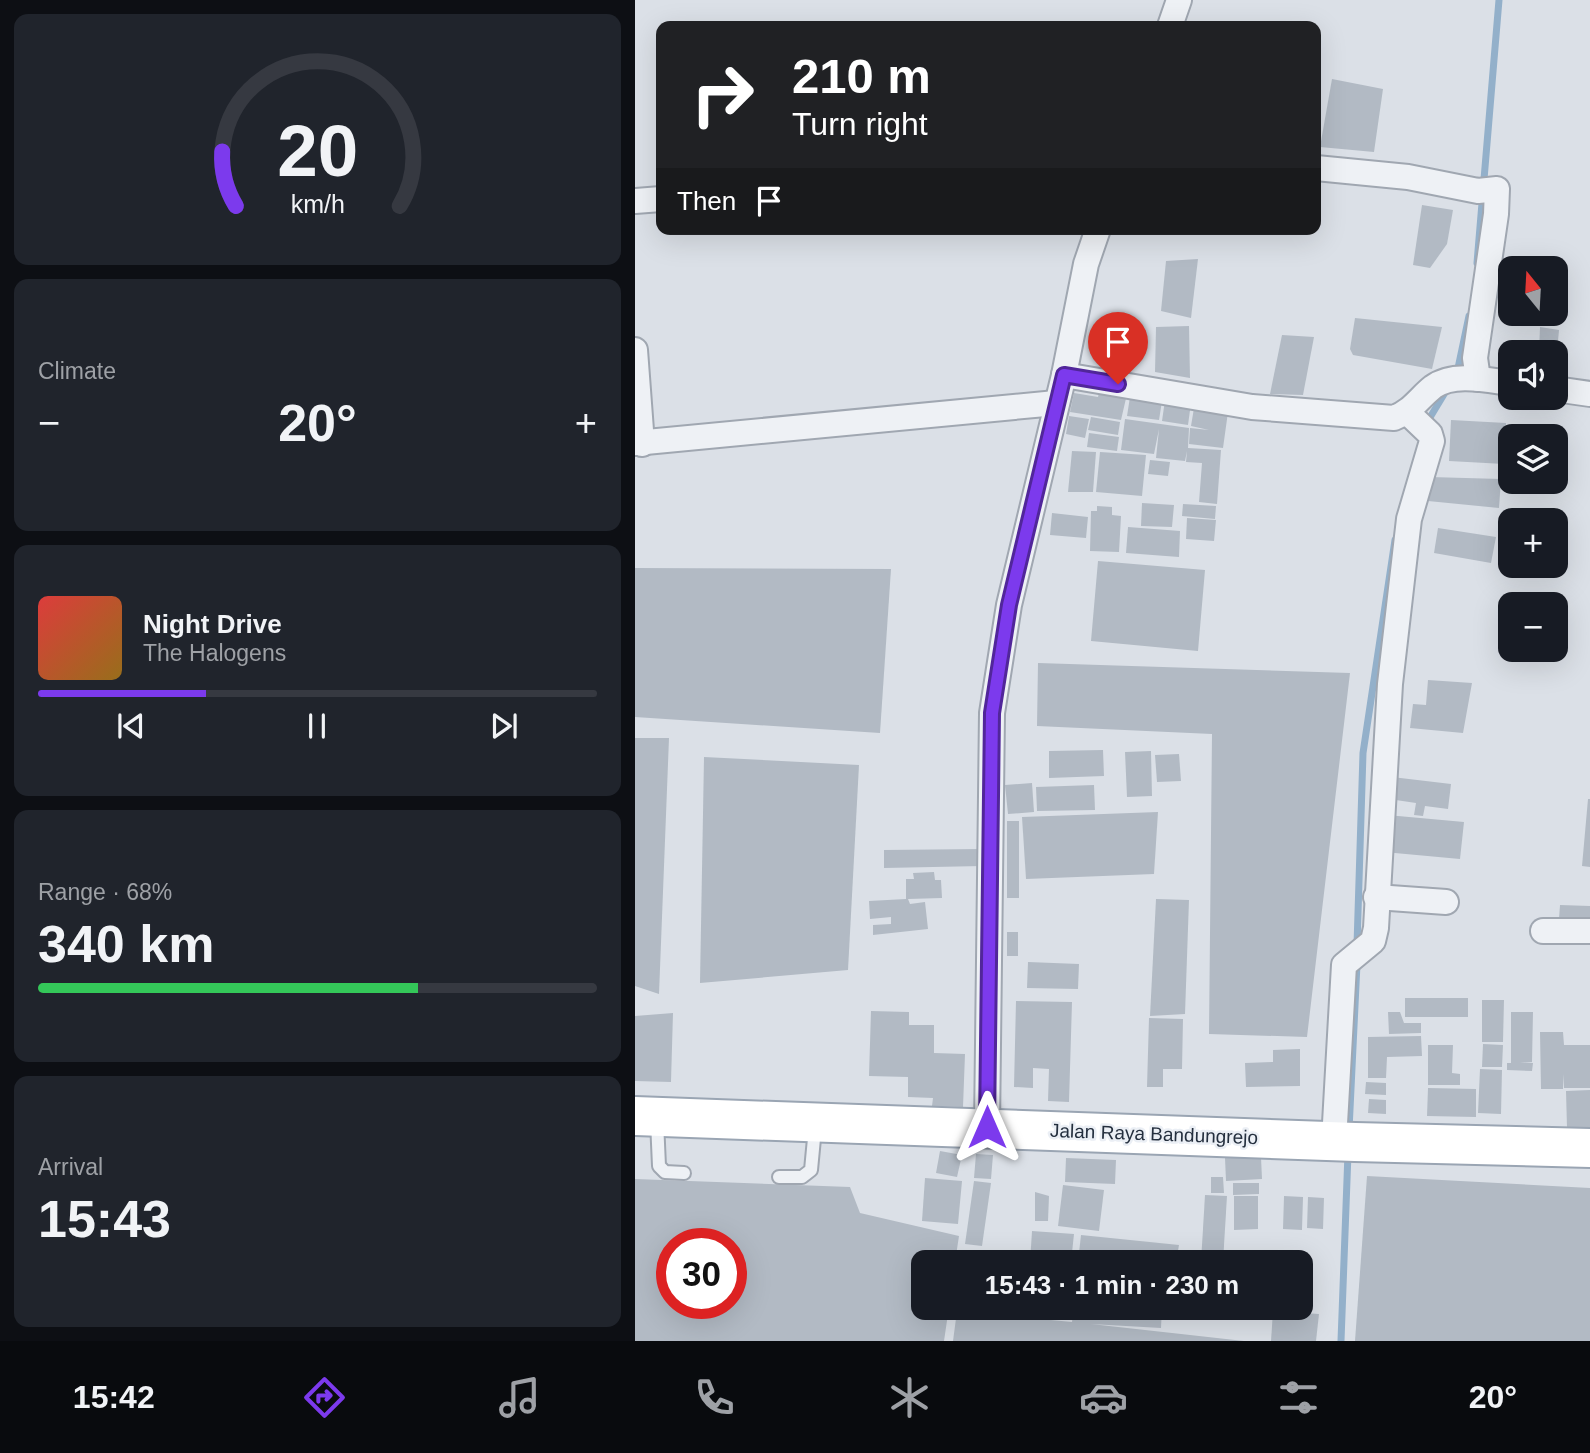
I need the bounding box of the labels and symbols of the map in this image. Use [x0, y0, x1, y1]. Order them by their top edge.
north arrow [1498, 256, 1568, 326]
pin [1088, 312, 1148, 384]
position arrow [950, 1090, 1024, 1164]
street label: Jalan Raya Bandungrejo [1050, 1120, 1258, 1148]
speed limit sign: 30 [656, 1228, 747, 1319]

